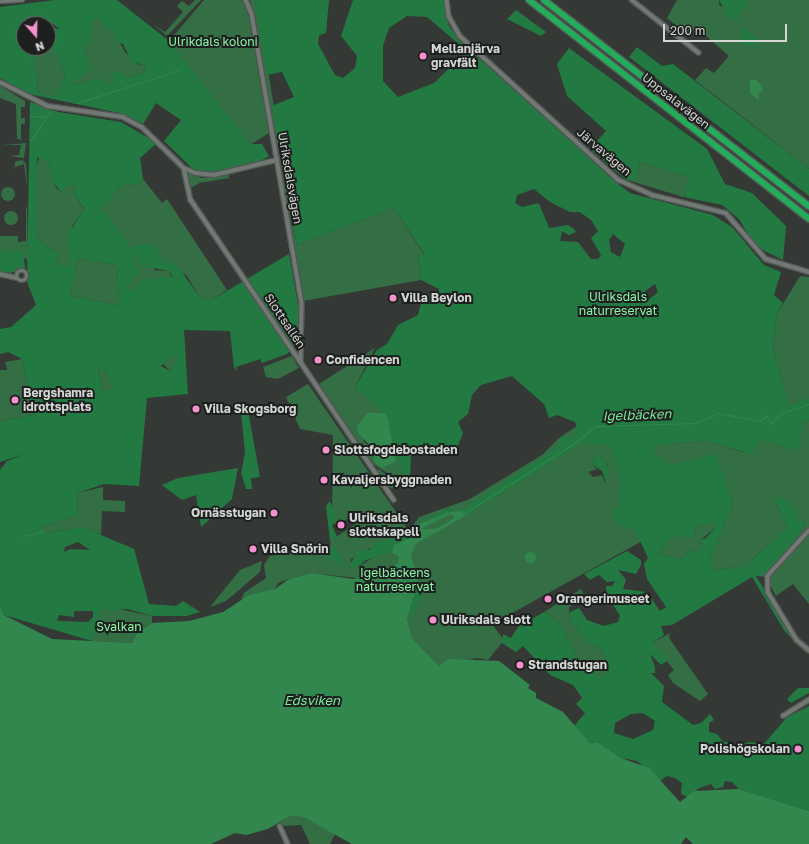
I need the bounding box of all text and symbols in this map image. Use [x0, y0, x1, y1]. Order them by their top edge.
north arrow [16, 16, 56, 56]
scale bar [665, 16, 789, 42]
text: 200 m [670, 23, 705, 38]
park label: Ulrikdals koloni [168, 35, 258, 49]
text: N [34, 39, 46, 54]
place label: Mellanjärva gravfält [431, 42, 500, 70]
marker: Mellanjärva gravfält [418, 51, 428, 61]
street label: Uppsalavägen [639, 70, 713, 132]
street label: Järvavägen [574, 125, 634, 179]
street label: Ulriksdalsvägen [275, 131, 305, 225]
park label: Ulriksdals naturreservat [579, 290, 657, 318]
street label: Slottsallén [261, 291, 309, 351]
place label: Villa Beylon [401, 291, 472, 305]
marker: Villa Beylon [388, 293, 398, 303]
place label: Confidencen [326, 353, 400, 367]
marker: Confidencen [313, 355, 323, 365]
place label: Bergshamra idrottsplats [23, 386, 93, 414]
marker: Bergshamra idrottsplats [10, 395, 20, 405]
place label: Villa Skogsborg [204, 402, 296, 416]
marker: Villa Skogsborg [191, 404, 201, 414]
water label: Igelbäcken [602, 406, 672, 424]
place label: Slottsfogdebostaden [334, 443, 457, 457]
marker: Slottsfogdebostaden [321, 445, 331, 455]
place label: Kavaljersbyggnaden [332, 473, 452, 487]
marker: Kavaljersbyggnaden [319, 475, 329, 485]
place label: Ornässtugan [191, 506, 266, 520]
marker: Ornässtugan [269, 508, 279, 518]
place label: Ulriksdals slottskapell [349, 511, 419, 539]
marker: Ulriksdals slottskapell [336, 520, 346, 530]
place label: Villa Snörin [261, 542, 329, 556]
marker: Villa Snörin [248, 544, 258, 554]
park label: Igelbäckens naturreservat [356, 566, 434, 594]
place label: Orangerimuseet [556, 592, 650, 606]
marker: Orangerimuseet [543, 594, 553, 604]
place label: Ulriksdals slott [441, 613, 531, 627]
marker: Ulriksdals slott [428, 615, 438, 625]
park label: Svalkan [96, 620, 142, 634]
place label: Strandstugan [528, 658, 607, 672]
marker: Strandstugan [515, 660, 525, 670]
water label: Edsviken [284, 692, 340, 708]
place label: Polishögskolan [700, 742, 790, 756]
marker: Polishögskolan [793, 744, 803, 754]

